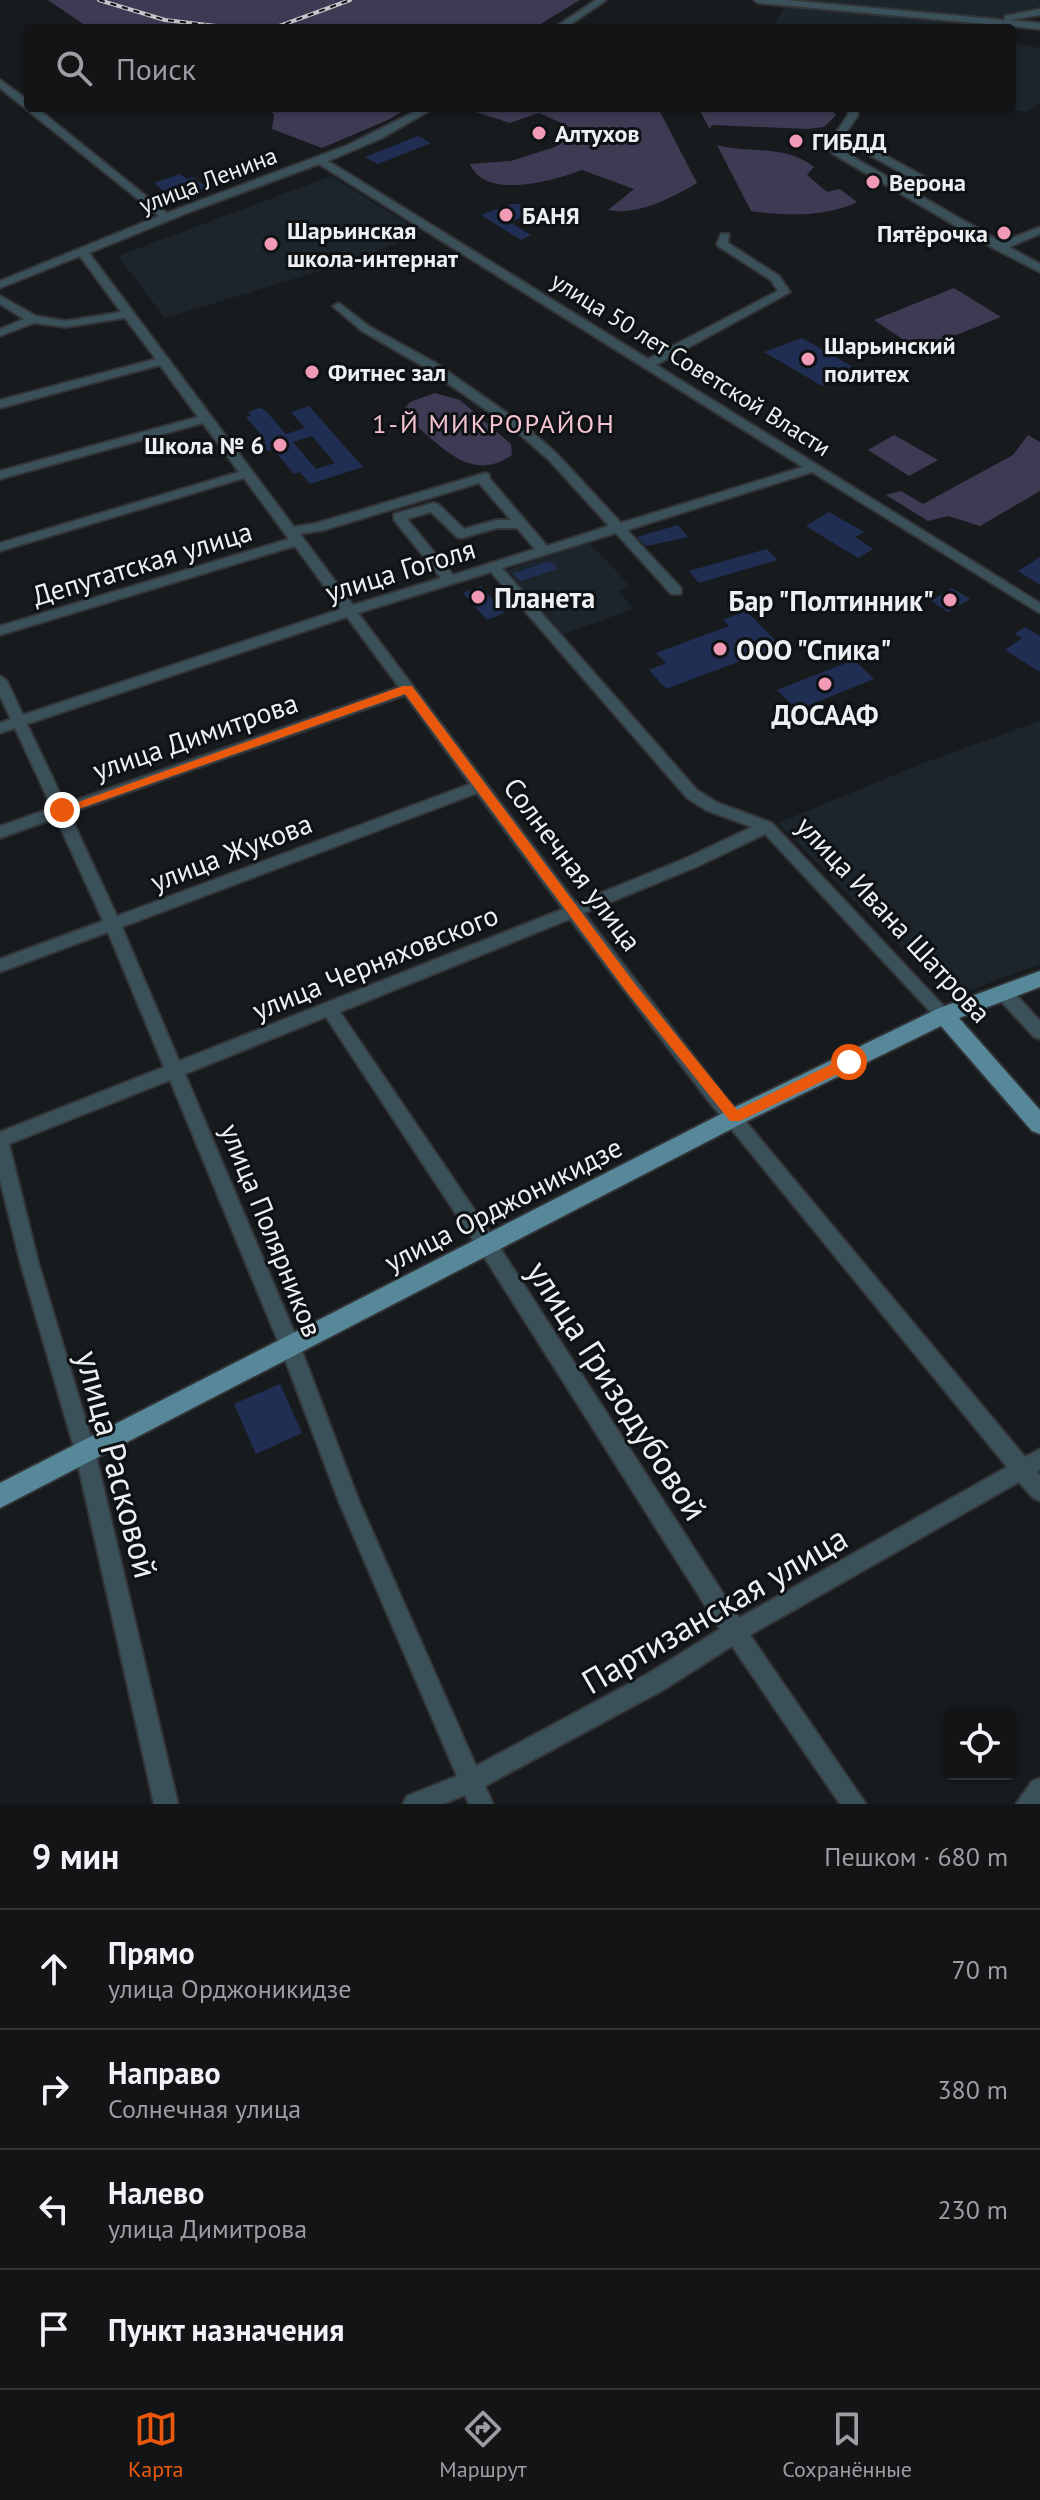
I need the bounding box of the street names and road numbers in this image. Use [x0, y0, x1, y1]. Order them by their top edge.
street label: улица Ленина [135, 139, 281, 221]
street label: улица 50 лет Советской Власти [545, 265, 837, 463]
street label: Депутатская улица [28, 512, 256, 614]
street label: улица Гоголя [320, 530, 480, 610]
street label: улица Димитрова [88, 684, 302, 788]
street label: Солнечная улица [496, 770, 650, 958]
street label: улица Жукова [145, 804, 317, 900]
street label: улица Ивана Шатрова [788, 808, 1000, 1030]
street label: улица Черняховского [247, 896, 503, 1028]
street label: улица Полярников [212, 1118, 332, 1342]
street label: улица Орджоникидзе [378, 1128, 628, 1280]
street label: улица Гризодубовой [517, 1252, 719, 1528]
street label: улица Расковой [67, 1346, 169, 1582]
street label: Партизанская улица [573, 1515, 855, 1703]

